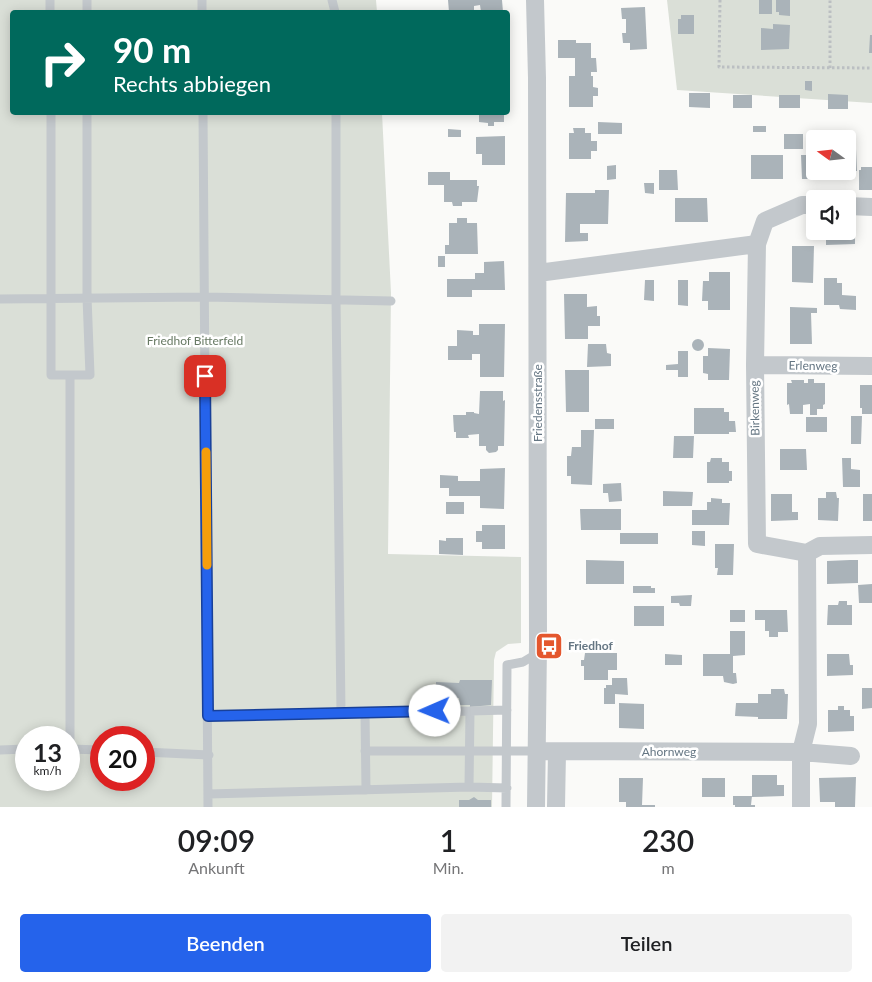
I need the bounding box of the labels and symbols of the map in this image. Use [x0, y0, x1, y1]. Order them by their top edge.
north arrow [806, 130, 856, 180]
park label: Friedhof Bitterfeld [147, 333, 243, 348]
pin [184, 355, 226, 397]
street label: Erlenweg [788, 358, 838, 373]
street label: Friedensstraße [530, 364, 545, 442]
street label: Birkenweg [747, 380, 762, 436]
bus stop icon: Friedhof [534, 631, 564, 661]
place label: Friedhof [568, 638, 614, 653]
position arrow [408, 684, 460, 736]
speed limit sign: 20 [90, 726, 155, 791]
street label: Ahornweg [642, 744, 696, 759]

